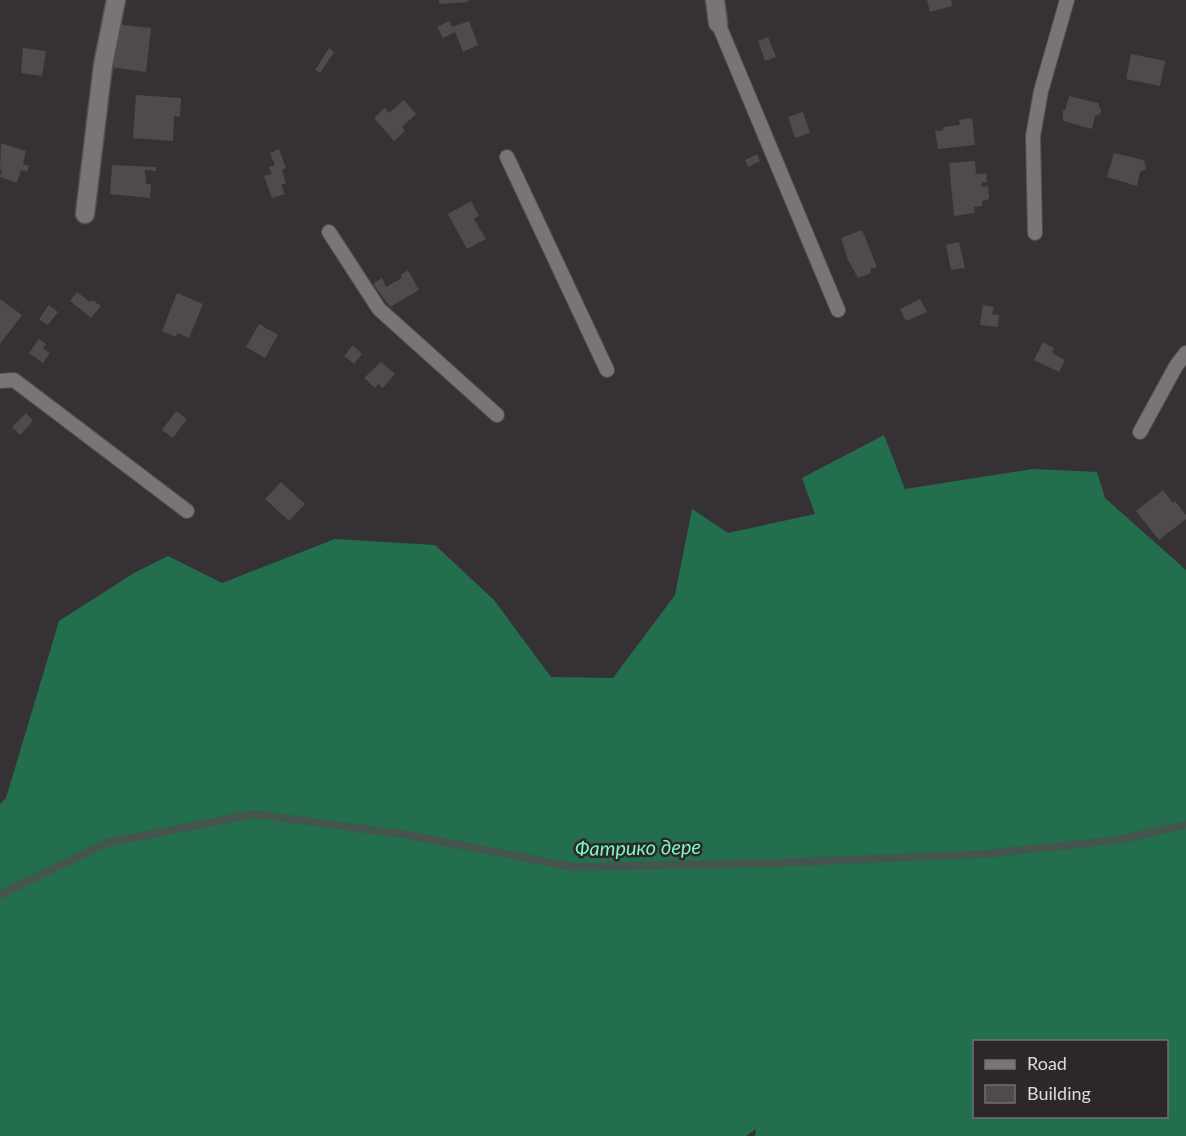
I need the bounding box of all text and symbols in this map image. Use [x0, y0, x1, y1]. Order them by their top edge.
water label: Фатрико дере [575, 834, 701, 860]
legend [973, 1040, 1168, 1118]
text: Road [1027, 1052, 1067, 1074]
text: Building [1027, 1082, 1091, 1104]

